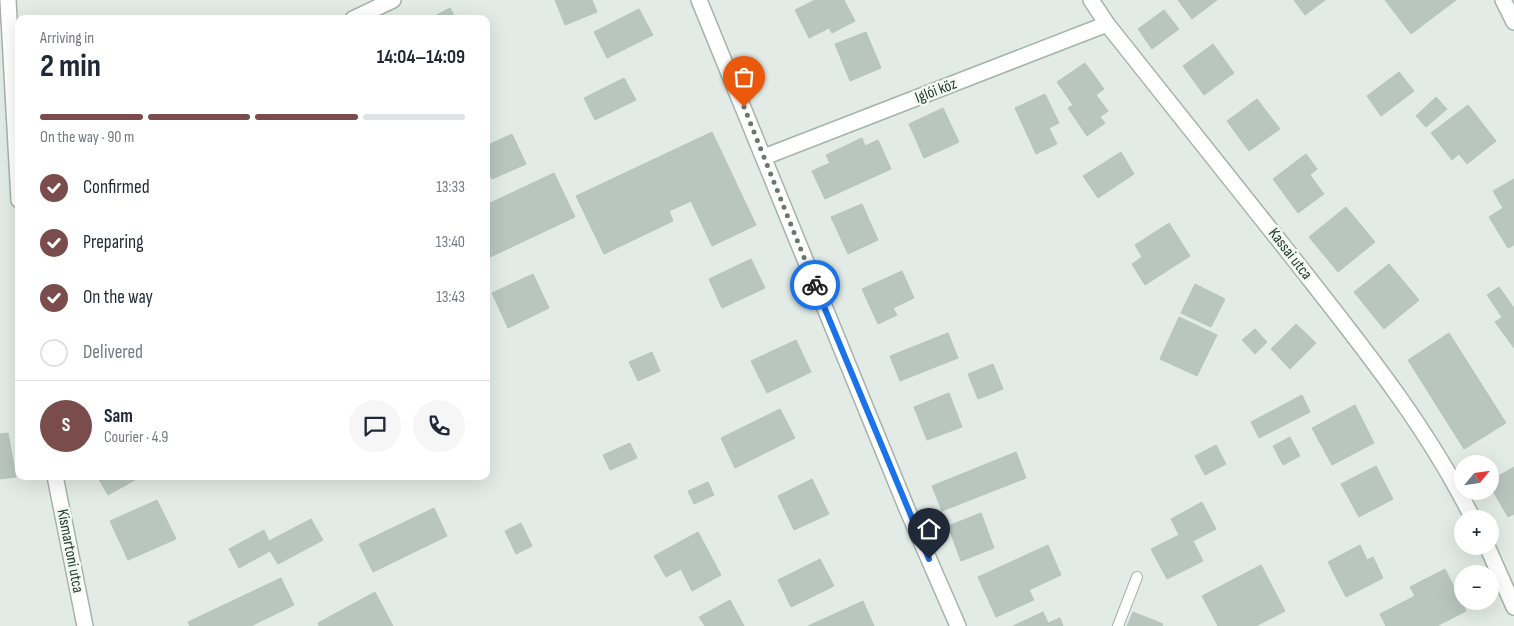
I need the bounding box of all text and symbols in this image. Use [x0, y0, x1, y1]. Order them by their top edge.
text: Arriving in [40, 29, 94, 48]
text: 14:04–14:09 [377, 46, 465, 69]
text: 2 min [40, 47, 101, 86]
pin [723, 56, 765, 107]
icon: bag [730, 63, 758, 91]
street label: Iglói köz [913, 74, 960, 108]
text: On the way · 90 m [40, 128, 134, 147]
icon: check [40, 174, 68, 202]
text: Confirmed [83, 176, 150, 199]
text: 13:33 [436, 178, 465, 197]
street label: Kassai utca [1264, 224, 1316, 284]
icon: check [40, 229, 68, 257]
text: Preparing [83, 231, 144, 254]
text: 13:40 [436, 233, 465, 252]
courier [790, 260, 840, 310]
icon: bike [801, 271, 829, 299]
icon: check [40, 284, 68, 312]
text: On the way [83, 286, 153, 309]
text: 13:43 [436, 288, 465, 307]
text: Delivered [83, 341, 143, 364]
button: chat [349, 400, 401, 452]
button: phone [413, 400, 465, 452]
text: Sam [104, 405, 133, 428]
text: S [62, 414, 70, 437]
text: Courier · 4.9 [104, 428, 168, 447]
north arrow [1454, 455, 1499, 500]
map controls [1454, 455, 1499, 610]
street label: Kismartoni utca [53, 508, 87, 594]
pin [908, 508, 950, 559]
button: + [1454, 510, 1499, 555]
icon: home [915, 515, 943, 543]
button: − [1454, 565, 1499, 610]

